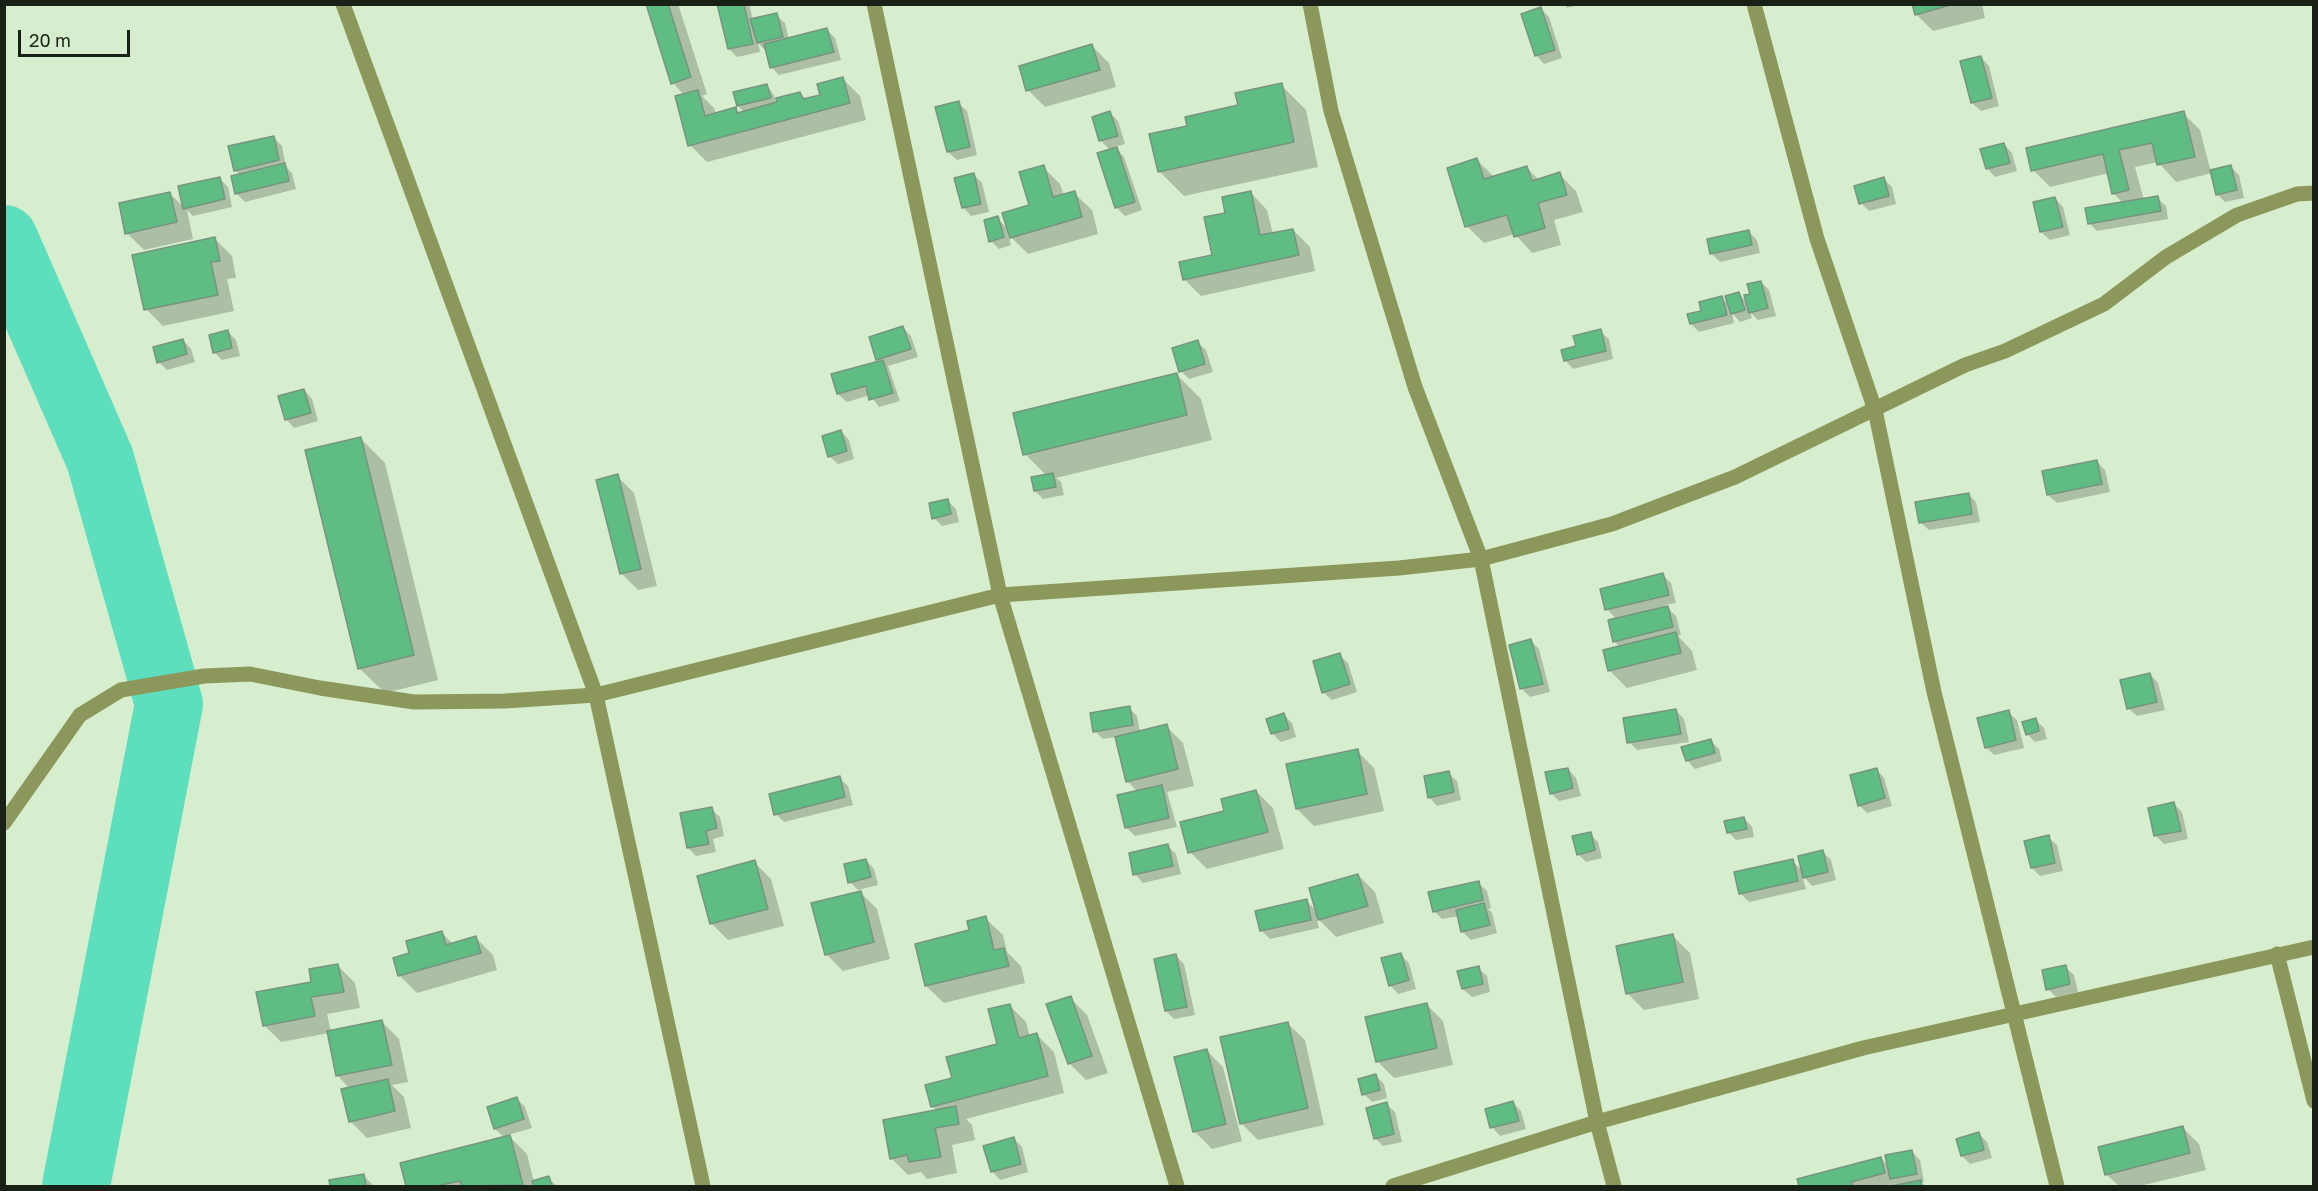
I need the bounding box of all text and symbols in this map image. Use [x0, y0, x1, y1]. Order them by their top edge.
scale bar [21, 18, 134, 56]
text: 20 m [29, 29, 71, 51]

